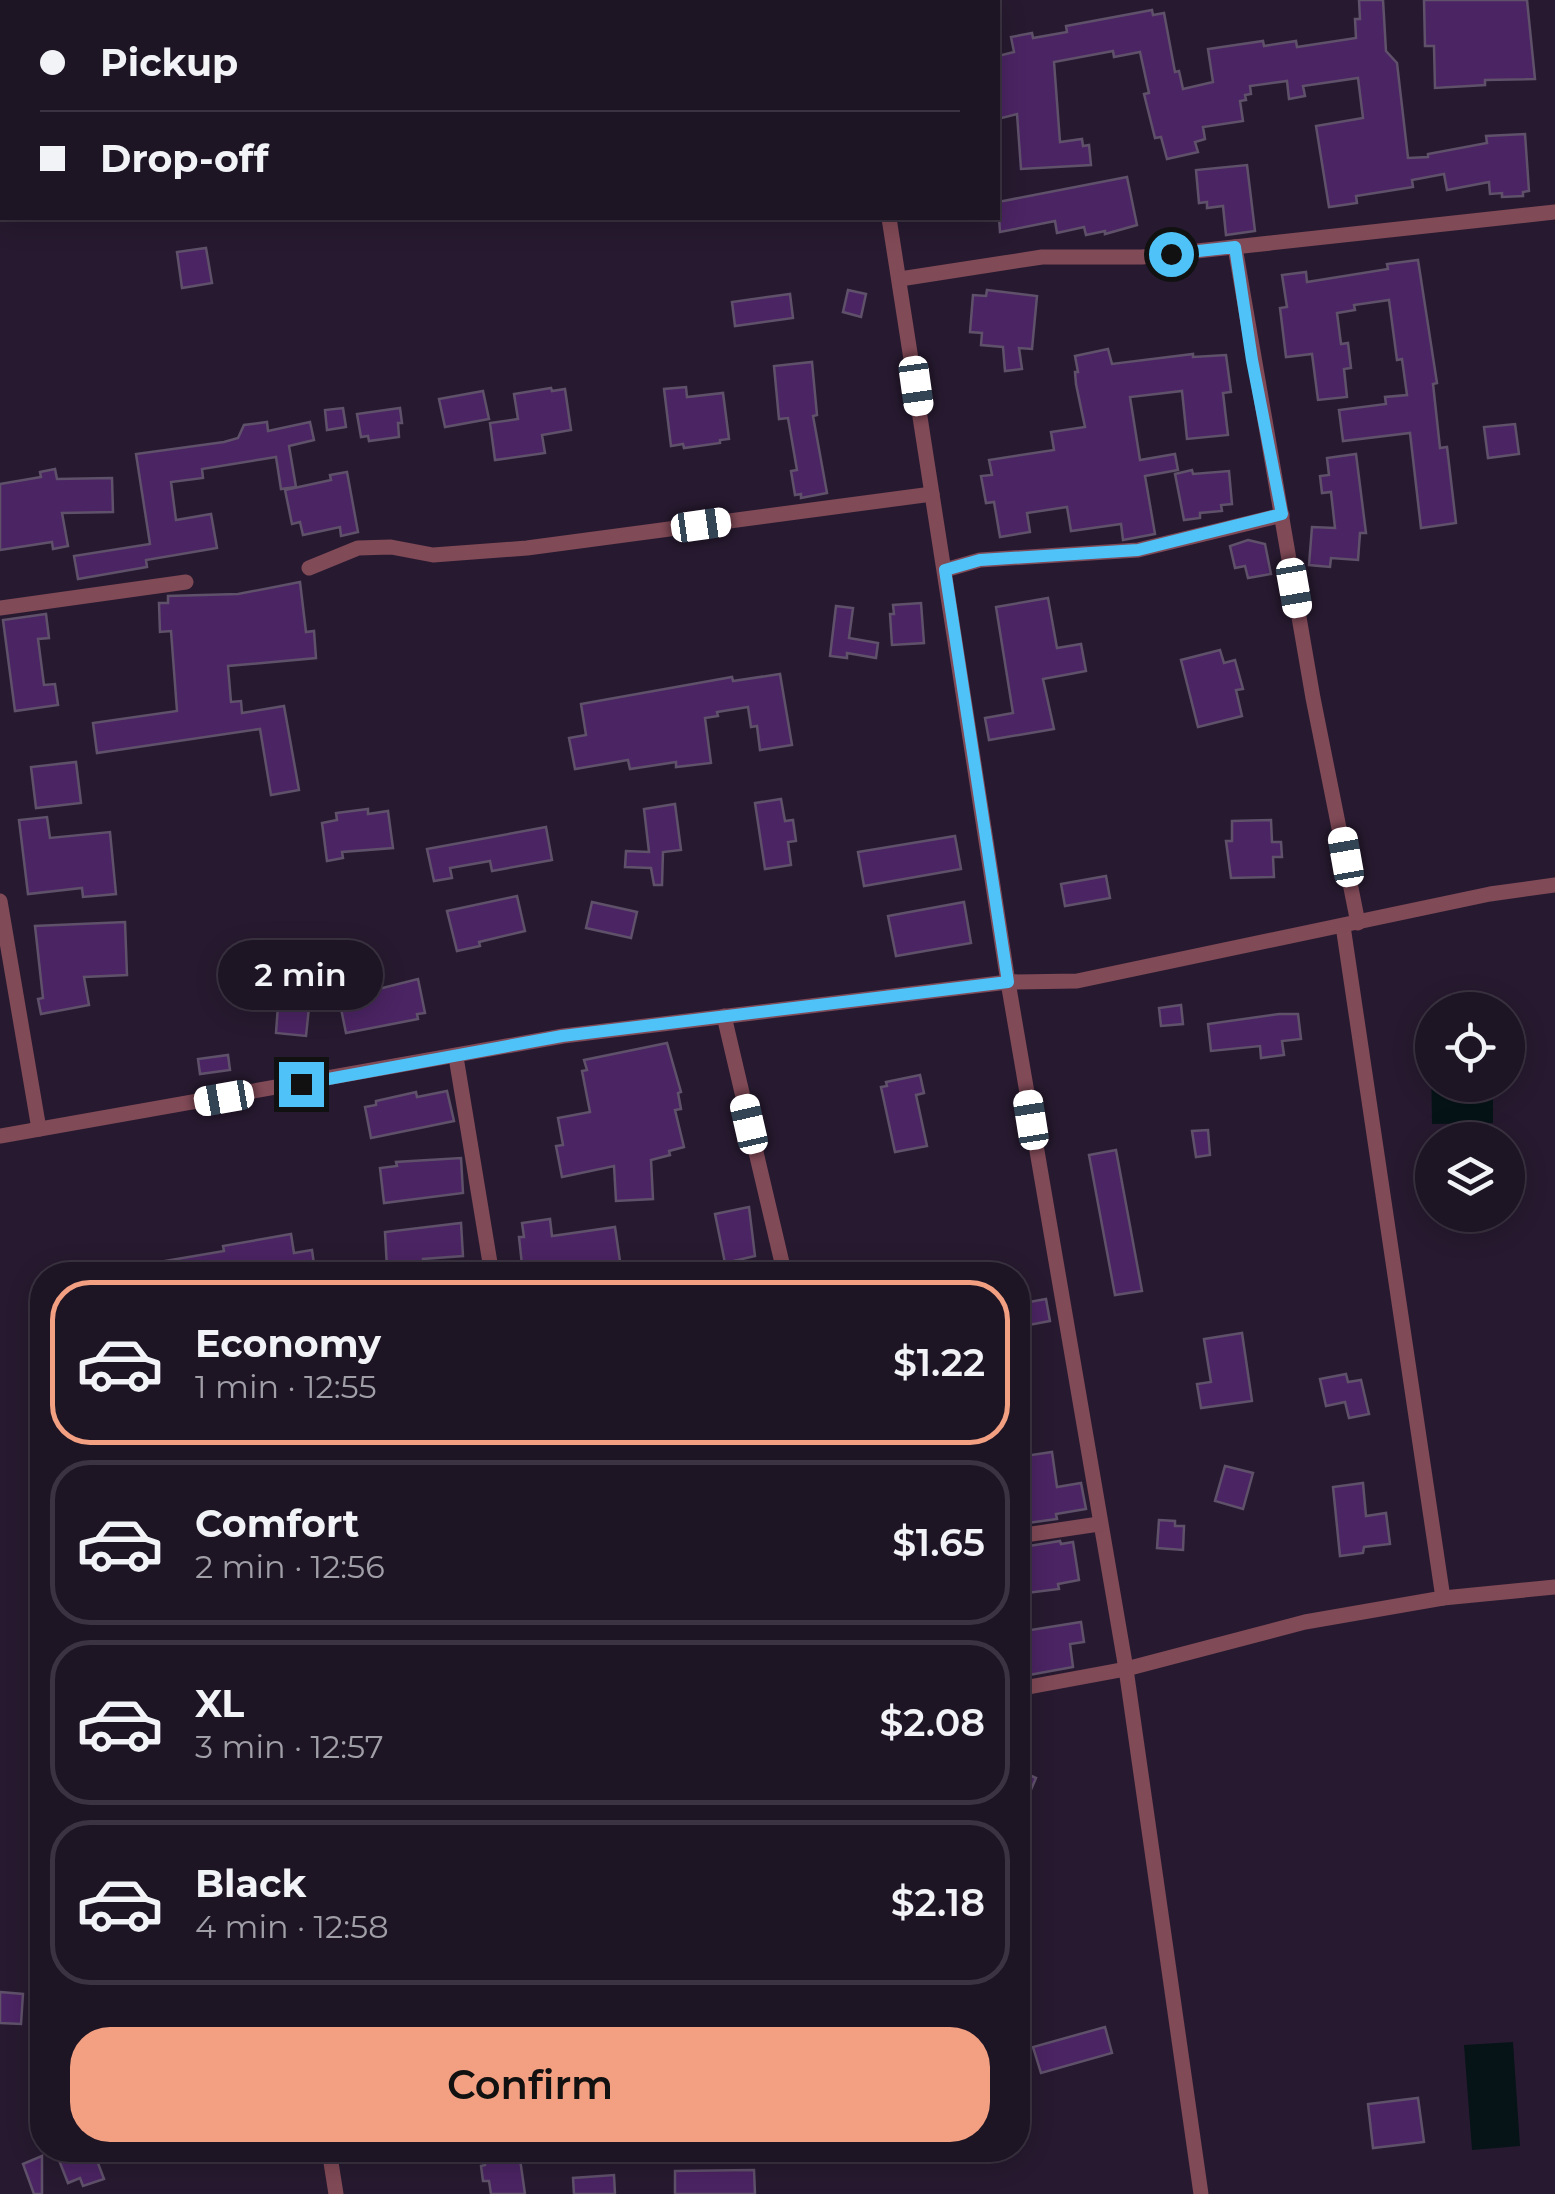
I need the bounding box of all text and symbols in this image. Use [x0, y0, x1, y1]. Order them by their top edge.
text: Pickup [100, 39, 238, 86]
text: Drop-off [100, 135, 269, 182]
route start [1149, 232, 1194, 277]
car [897, 354, 935, 418]
car [669, 506, 733, 544]
car [1274, 556, 1314, 620]
car [1326, 825, 1366, 889]
callout: 2 min [218, 939, 384, 1009]
text: 2 min [254, 955, 347, 994]
map controls [1415, 992, 1525, 1232]
button: locate [1415, 992, 1525, 1102]
route end [279, 1062, 324, 1107]
car [192, 1078, 256, 1118]
car [1011, 1088, 1051, 1152]
car [728, 1091, 770, 1157]
button: layers [1415, 1122, 1525, 1232]
icon: car [75, 1318, 165, 1408]
text: Economy [195, 1320, 381, 1367]
text: $1.22 [893, 1339, 985, 1386]
text: 1 min · 12:55 [195, 1367, 377, 1406]
icon: car [75, 1498, 165, 1588]
text: Comfort [195, 1500, 359, 1547]
text: $1.65 [892, 1519, 985, 1566]
text: 2 min · 12:56 [195, 1547, 385, 1586]
icon: car [75, 1678, 165, 1768]
text: XL [195, 1680, 244, 1727]
text: $2.08 [879, 1699, 985, 1746]
text: 3 min · 12:57 [195, 1727, 384, 1766]
icon: car [75, 1858, 165, 1948]
text: Black [195, 1860, 306, 1907]
text: $2.18 [891, 1879, 985, 1926]
text: 4 min · 12:58 [195, 1907, 389, 1946]
button: Confirm [70, 2027, 990, 2142]

